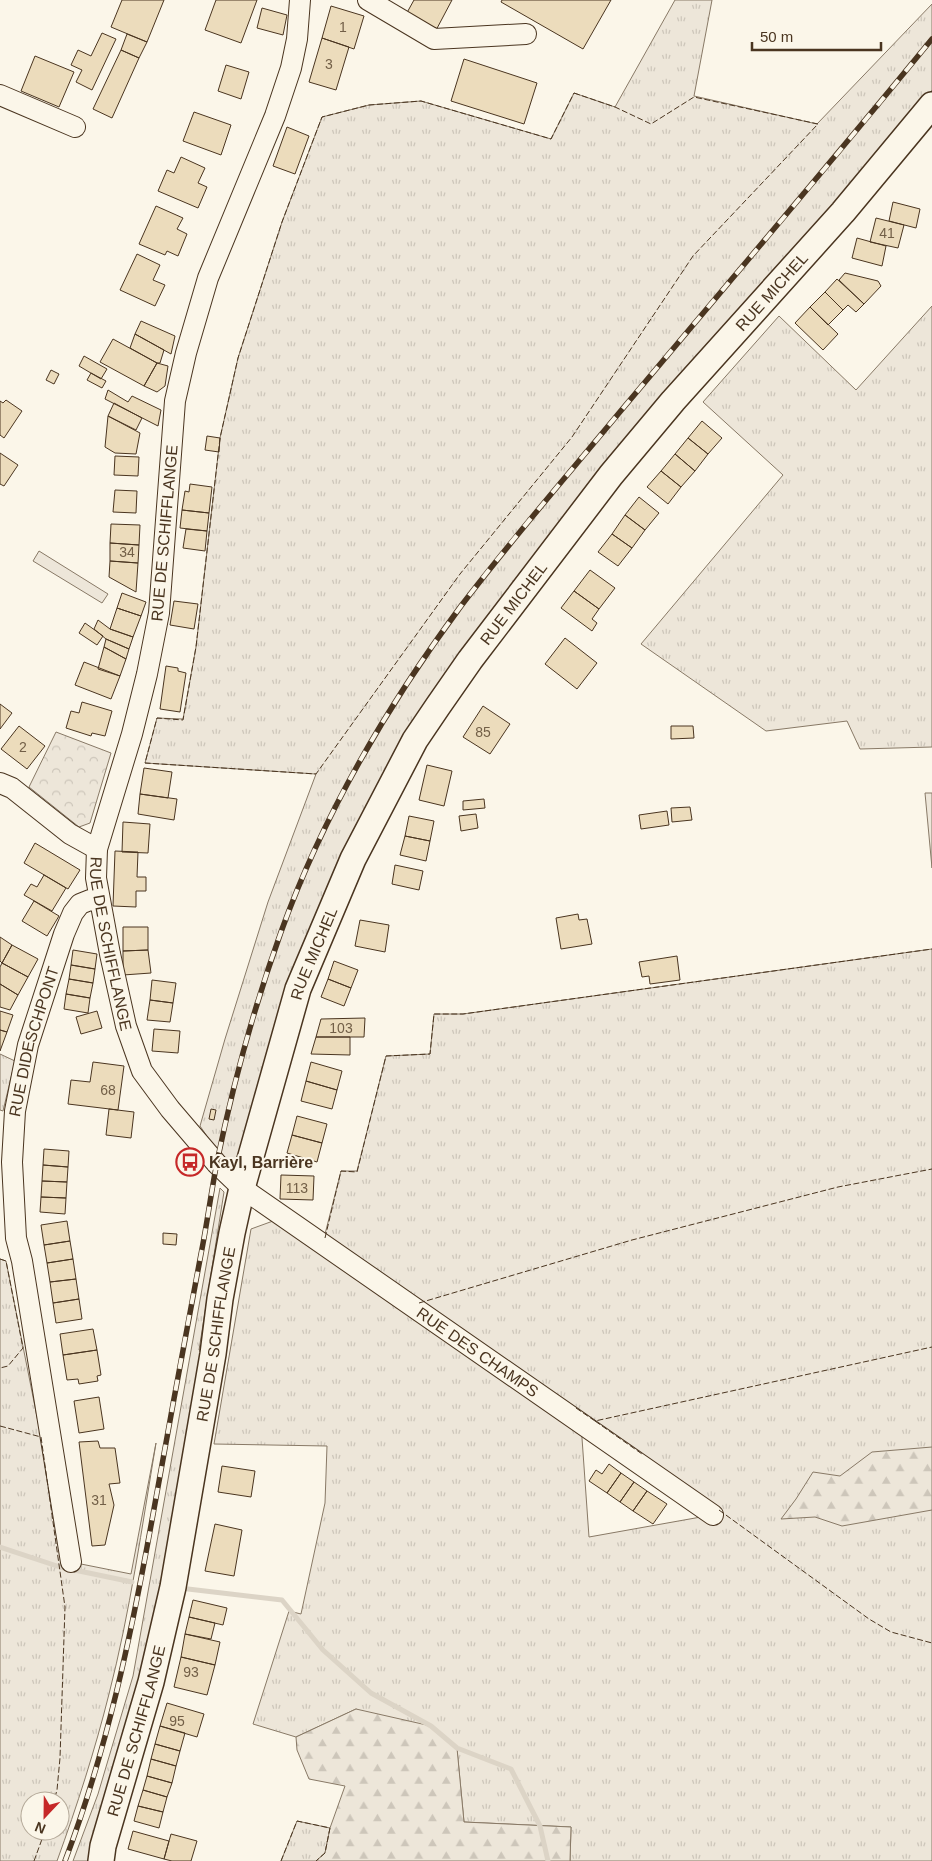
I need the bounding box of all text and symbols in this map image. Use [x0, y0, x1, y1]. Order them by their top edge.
house number: 1 [339, 19, 347, 35]
scale bar [752, 20, 881, 52]
text: 50 m [760, 28, 793, 45]
house number: 3 [325, 56, 333, 72]
house number: 41 [879, 225, 895, 241]
street label: RUE MICHEL [732, 249, 811, 334]
street label: RUE DE SCHIFFLANGE [148, 444, 181, 622]
house number: 34 [119, 544, 135, 560]
street label: RUE MICHEL [477, 559, 550, 648]
house number: 85 [475, 724, 491, 740]
house number: 2 [19, 739, 27, 755]
street label: RUE DE SCHIFFLANGE [87, 856, 135, 1032]
street label: RUE MICHEL [287, 905, 341, 1002]
street label: RUE DIDESCHPONT [6, 964, 62, 1118]
house number: 103 [329, 1020, 353, 1036]
house number: 68 [100, 1082, 116, 1098]
bus stop icon: Kayl, Barrière [175, 1147, 205, 1177]
place label: Kayl, Barrière [209, 1154, 313, 1171]
house number: 113 [286, 1180, 308, 1196]
street label: RUE DE SCHIFFLANGE [194, 1245, 238, 1423]
street label: RUE DES CHAMPS [414, 1304, 542, 1400]
house number: 31 [91, 1492, 107, 1508]
street label: RUE DE SCHIFFLANGE [104, 1644, 168, 1818]
house number: 93 [183, 1664, 199, 1680]
house number: 95 [169, 1713, 185, 1729]
north arrow [20, 1791, 70, 1841]
text: N [32, 1819, 48, 1837]

